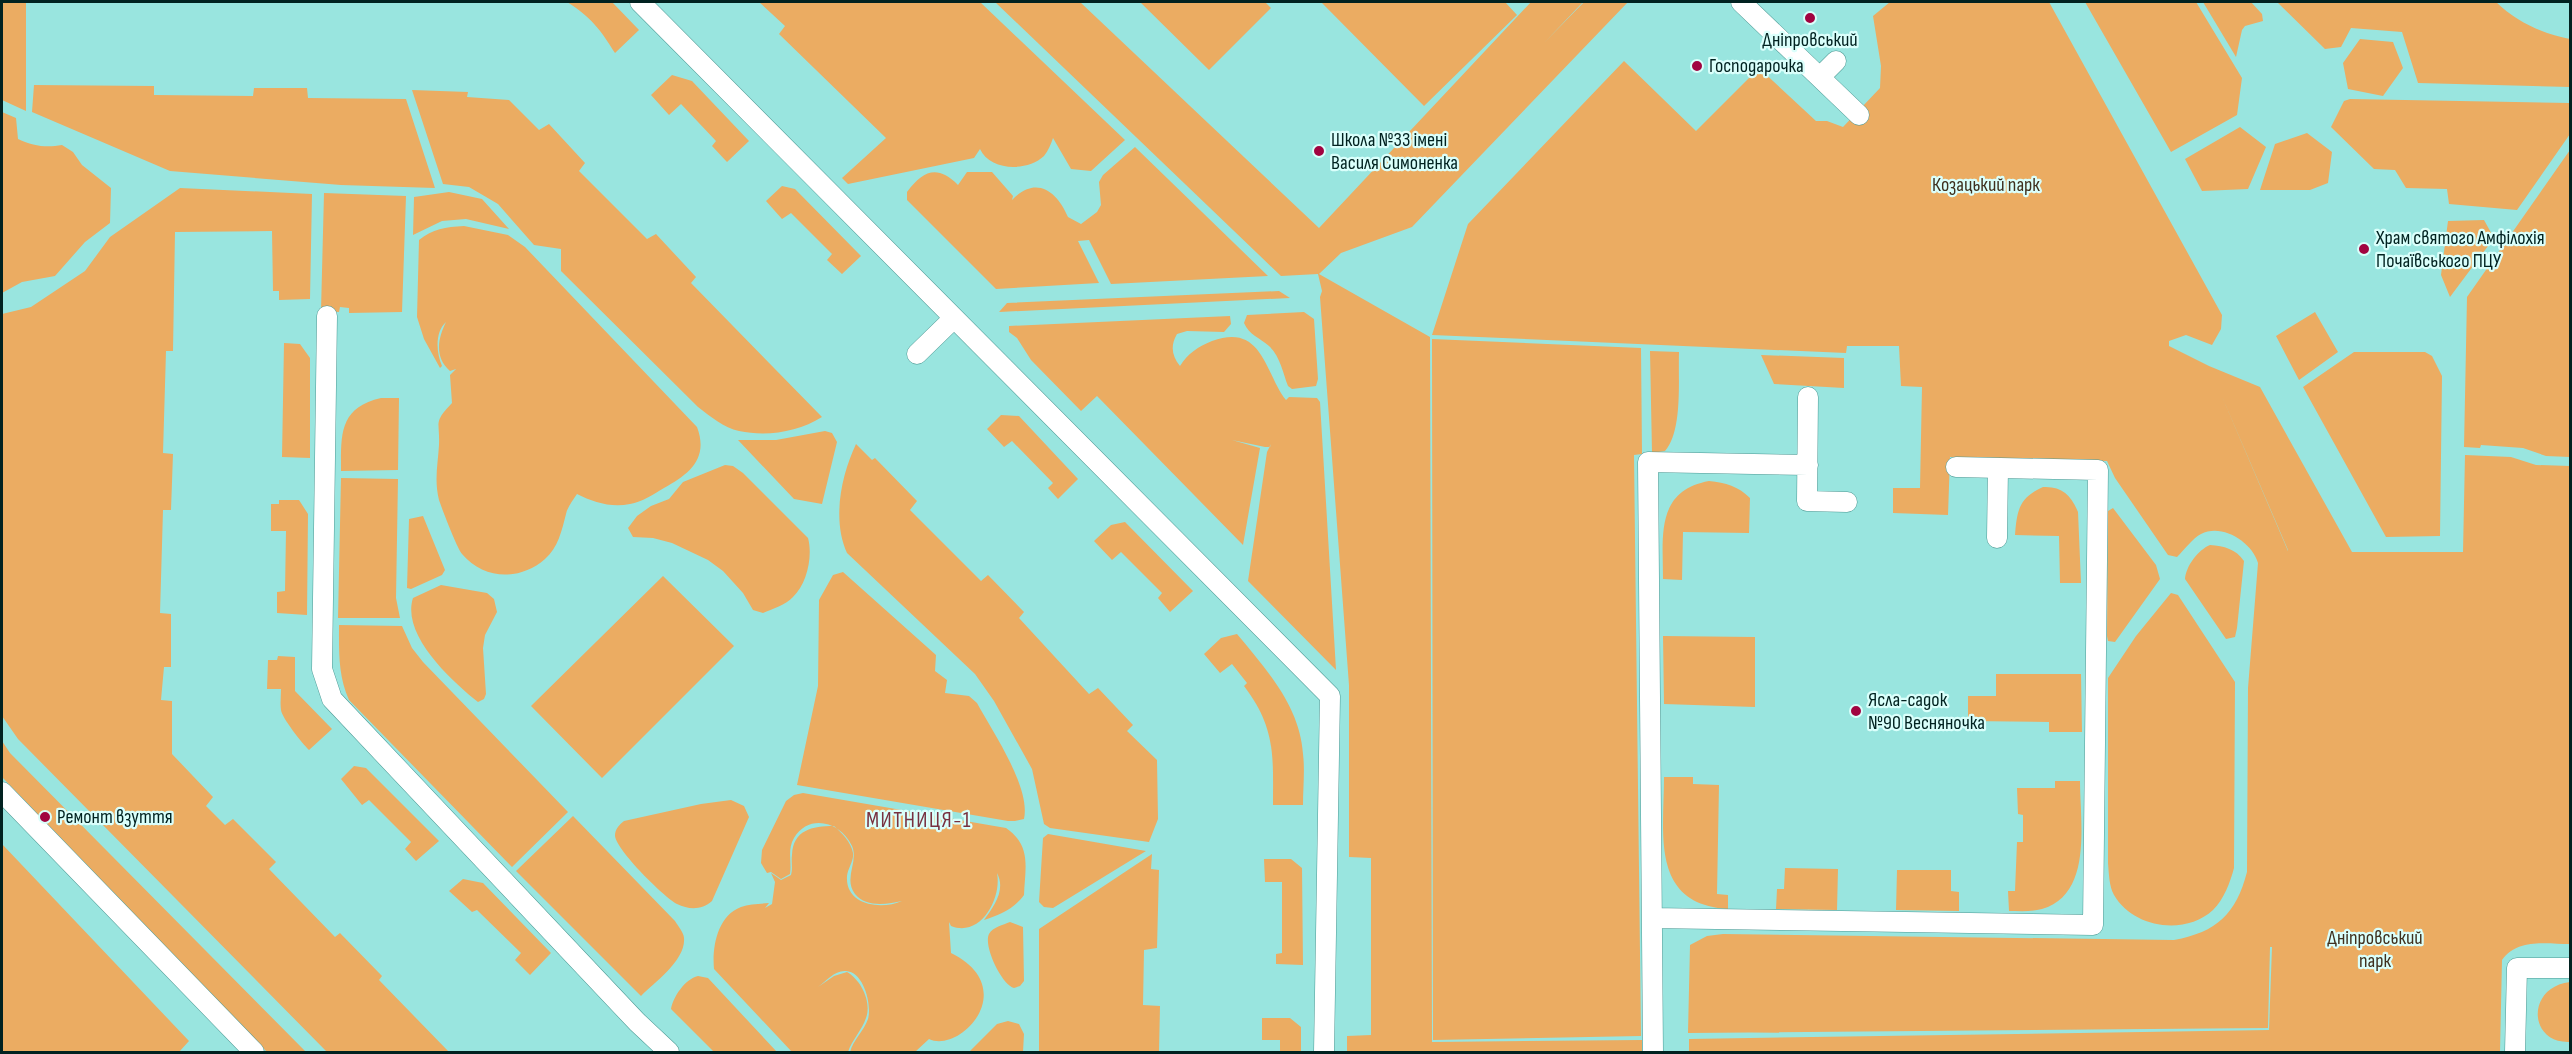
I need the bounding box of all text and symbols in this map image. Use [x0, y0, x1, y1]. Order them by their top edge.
marker: Дніпровський [1803, 11, 1817, 25]
place label: Дніпровський [1762, 28, 1858, 52]
place label: Господарочка [1709, 54, 1804, 78]
marker: Господарочка [1690, 59, 1704, 73]
place label: Школа №33 імені Василя Симоненка [1331, 128, 1458, 175]
marker: Школа №33 імені Василя Симоненка [1312, 144, 1326, 158]
park label: Козацький парк [1932, 173, 2040, 197]
place label: Храм святого Амфілохія Почаївського ПЦУ [2375, 226, 2545, 273]
marker: Храм святого Амфілохія Почаївського ПЦУ [2357, 242, 2371, 256]
place label: Ясла-садок №90 Весняночка [1868, 688, 1985, 735]
marker: Ясла-садок №90 Весняночка [1849, 704, 1863, 718]
place label: Ремонт взуття [57, 805, 173, 829]
district label: МИТНИЦЯ-1 [866, 807, 972, 834]
marker: Ремонт взуття [38, 810, 52, 824]
park label: Дніпровський парк [2327, 926, 2423, 973]

